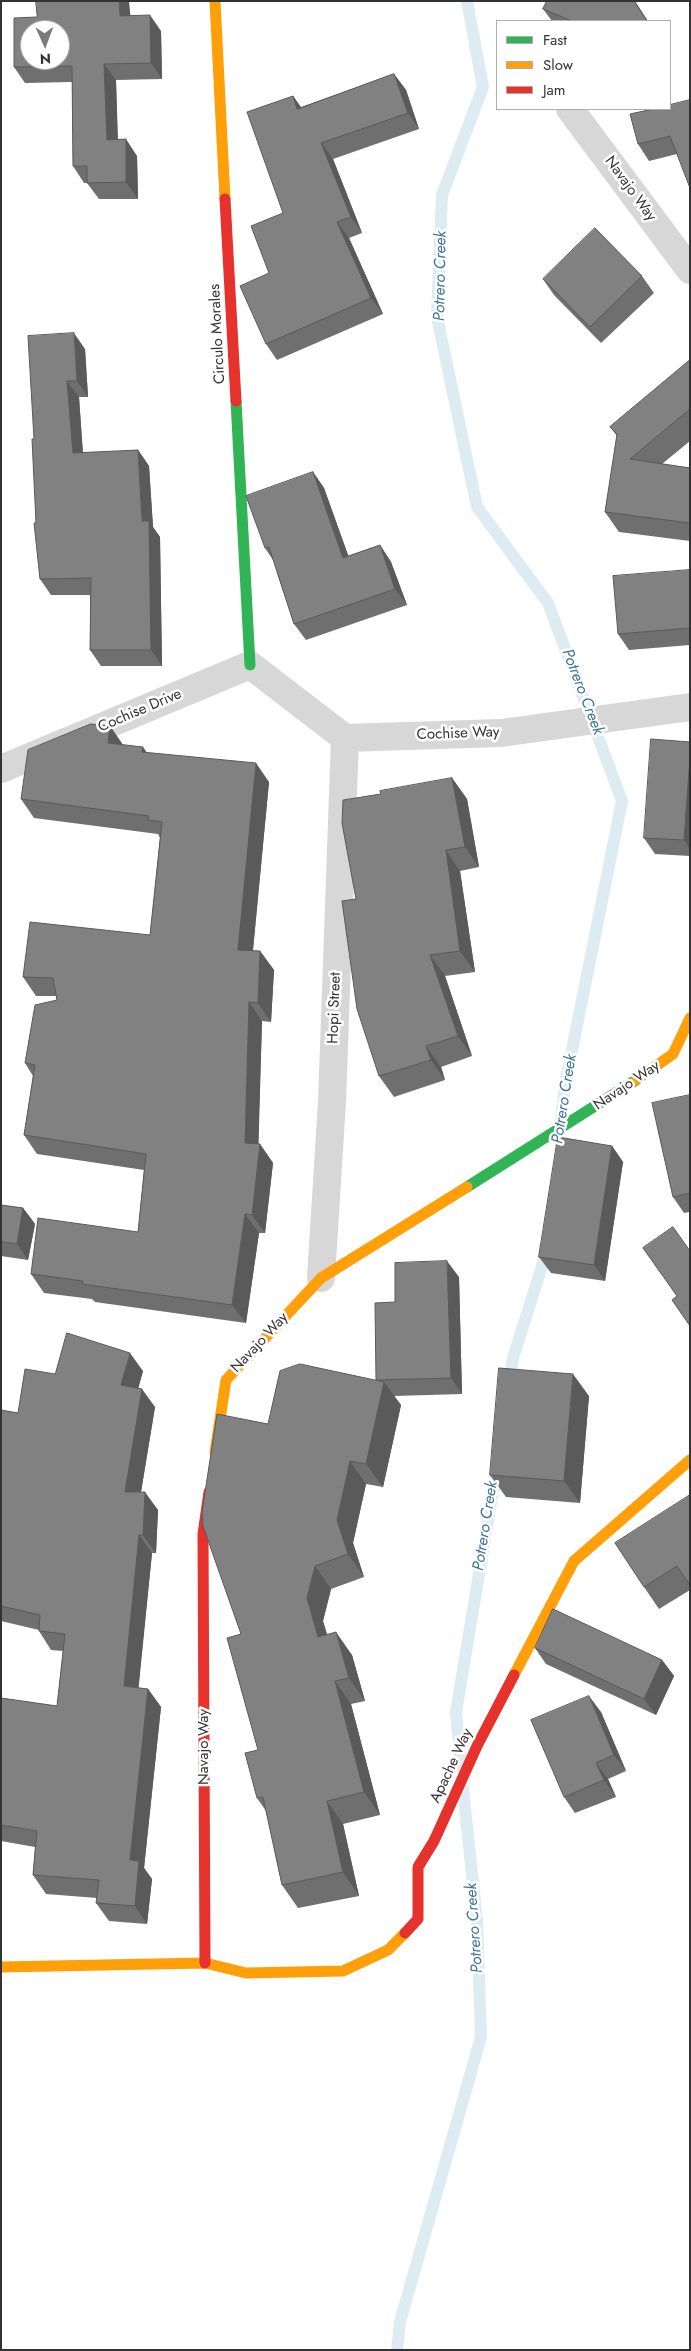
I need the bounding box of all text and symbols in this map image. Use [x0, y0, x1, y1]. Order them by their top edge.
north arrow [20, 20, 70, 70]
legend [496, 20, 671, 110]
text: Fast [543, 29, 567, 51]
text: N [40, 49, 51, 69]
text: Slow [543, 54, 573, 76]
text: Jam [543, 79, 566, 101]
street label: Navajo Way [600, 153, 660, 225]
water label: Potrero Creek [431, 231, 451, 321]
street label: Circulo Morales [206, 283, 230, 385]
water label: Potrero Creek [557, 646, 607, 738]
street label: Cochise Drive [96, 685, 184, 737]
street label: Cochise Way [416, 724, 500, 744]
street label: Hopi Street [325, 972, 345, 1044]
water label: Potrero Creek [548, 1053, 582, 1145]
street label: Navajo Way [590, 1057, 664, 1115]
street label: Navajo Way [227, 1309, 293, 1377]
water label: Potrero Creek [469, 1480, 503, 1572]
street label: Navajo Way [195, 1709, 213, 1785]
street label: Apache Way [427, 1726, 477, 1806]
water label: Potrero Creek [462, 1882, 488, 1974]

